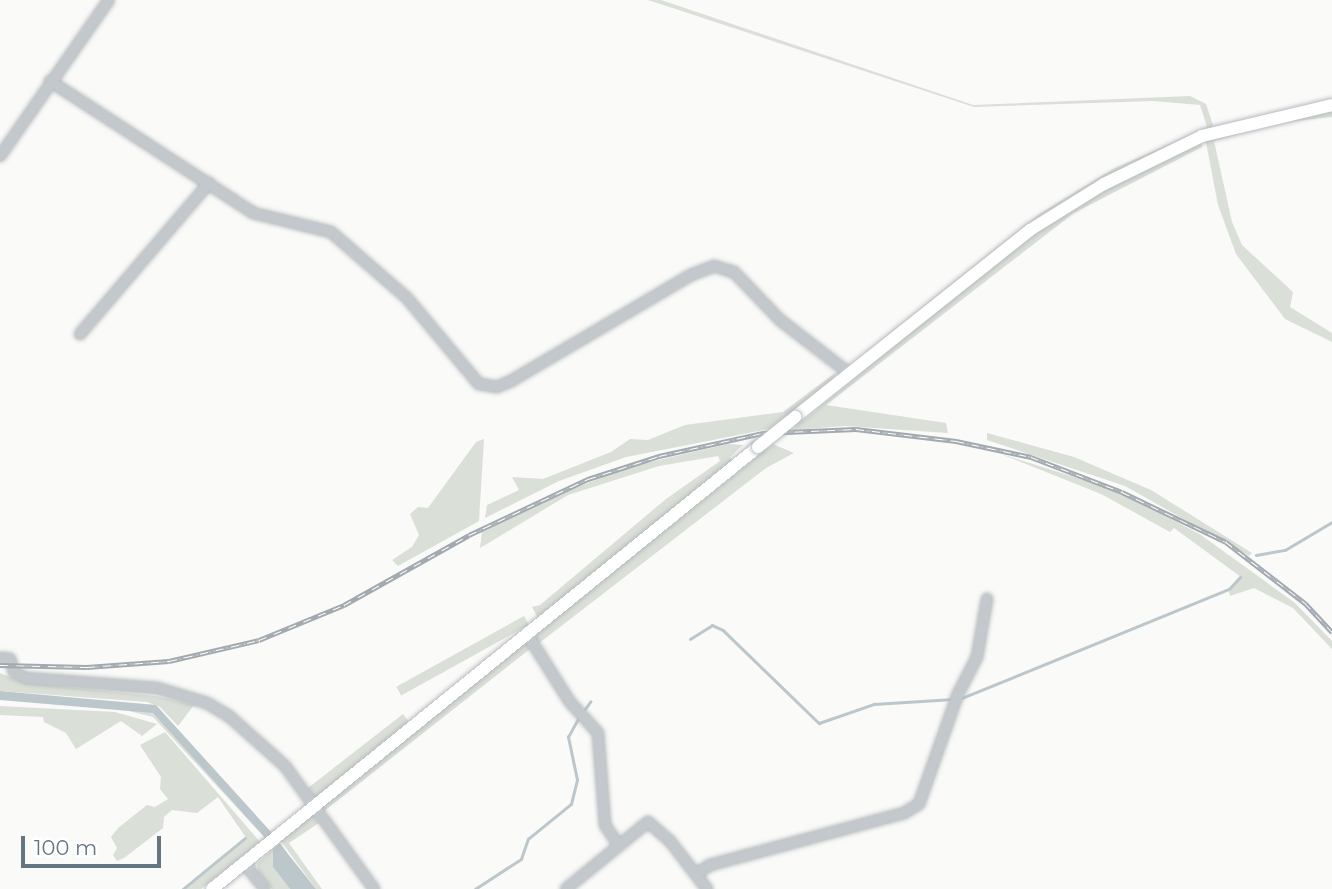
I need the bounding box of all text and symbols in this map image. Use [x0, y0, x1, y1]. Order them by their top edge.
scale bar [24, 822, 164, 866]
text: 100 m [34, 835, 97, 860]

